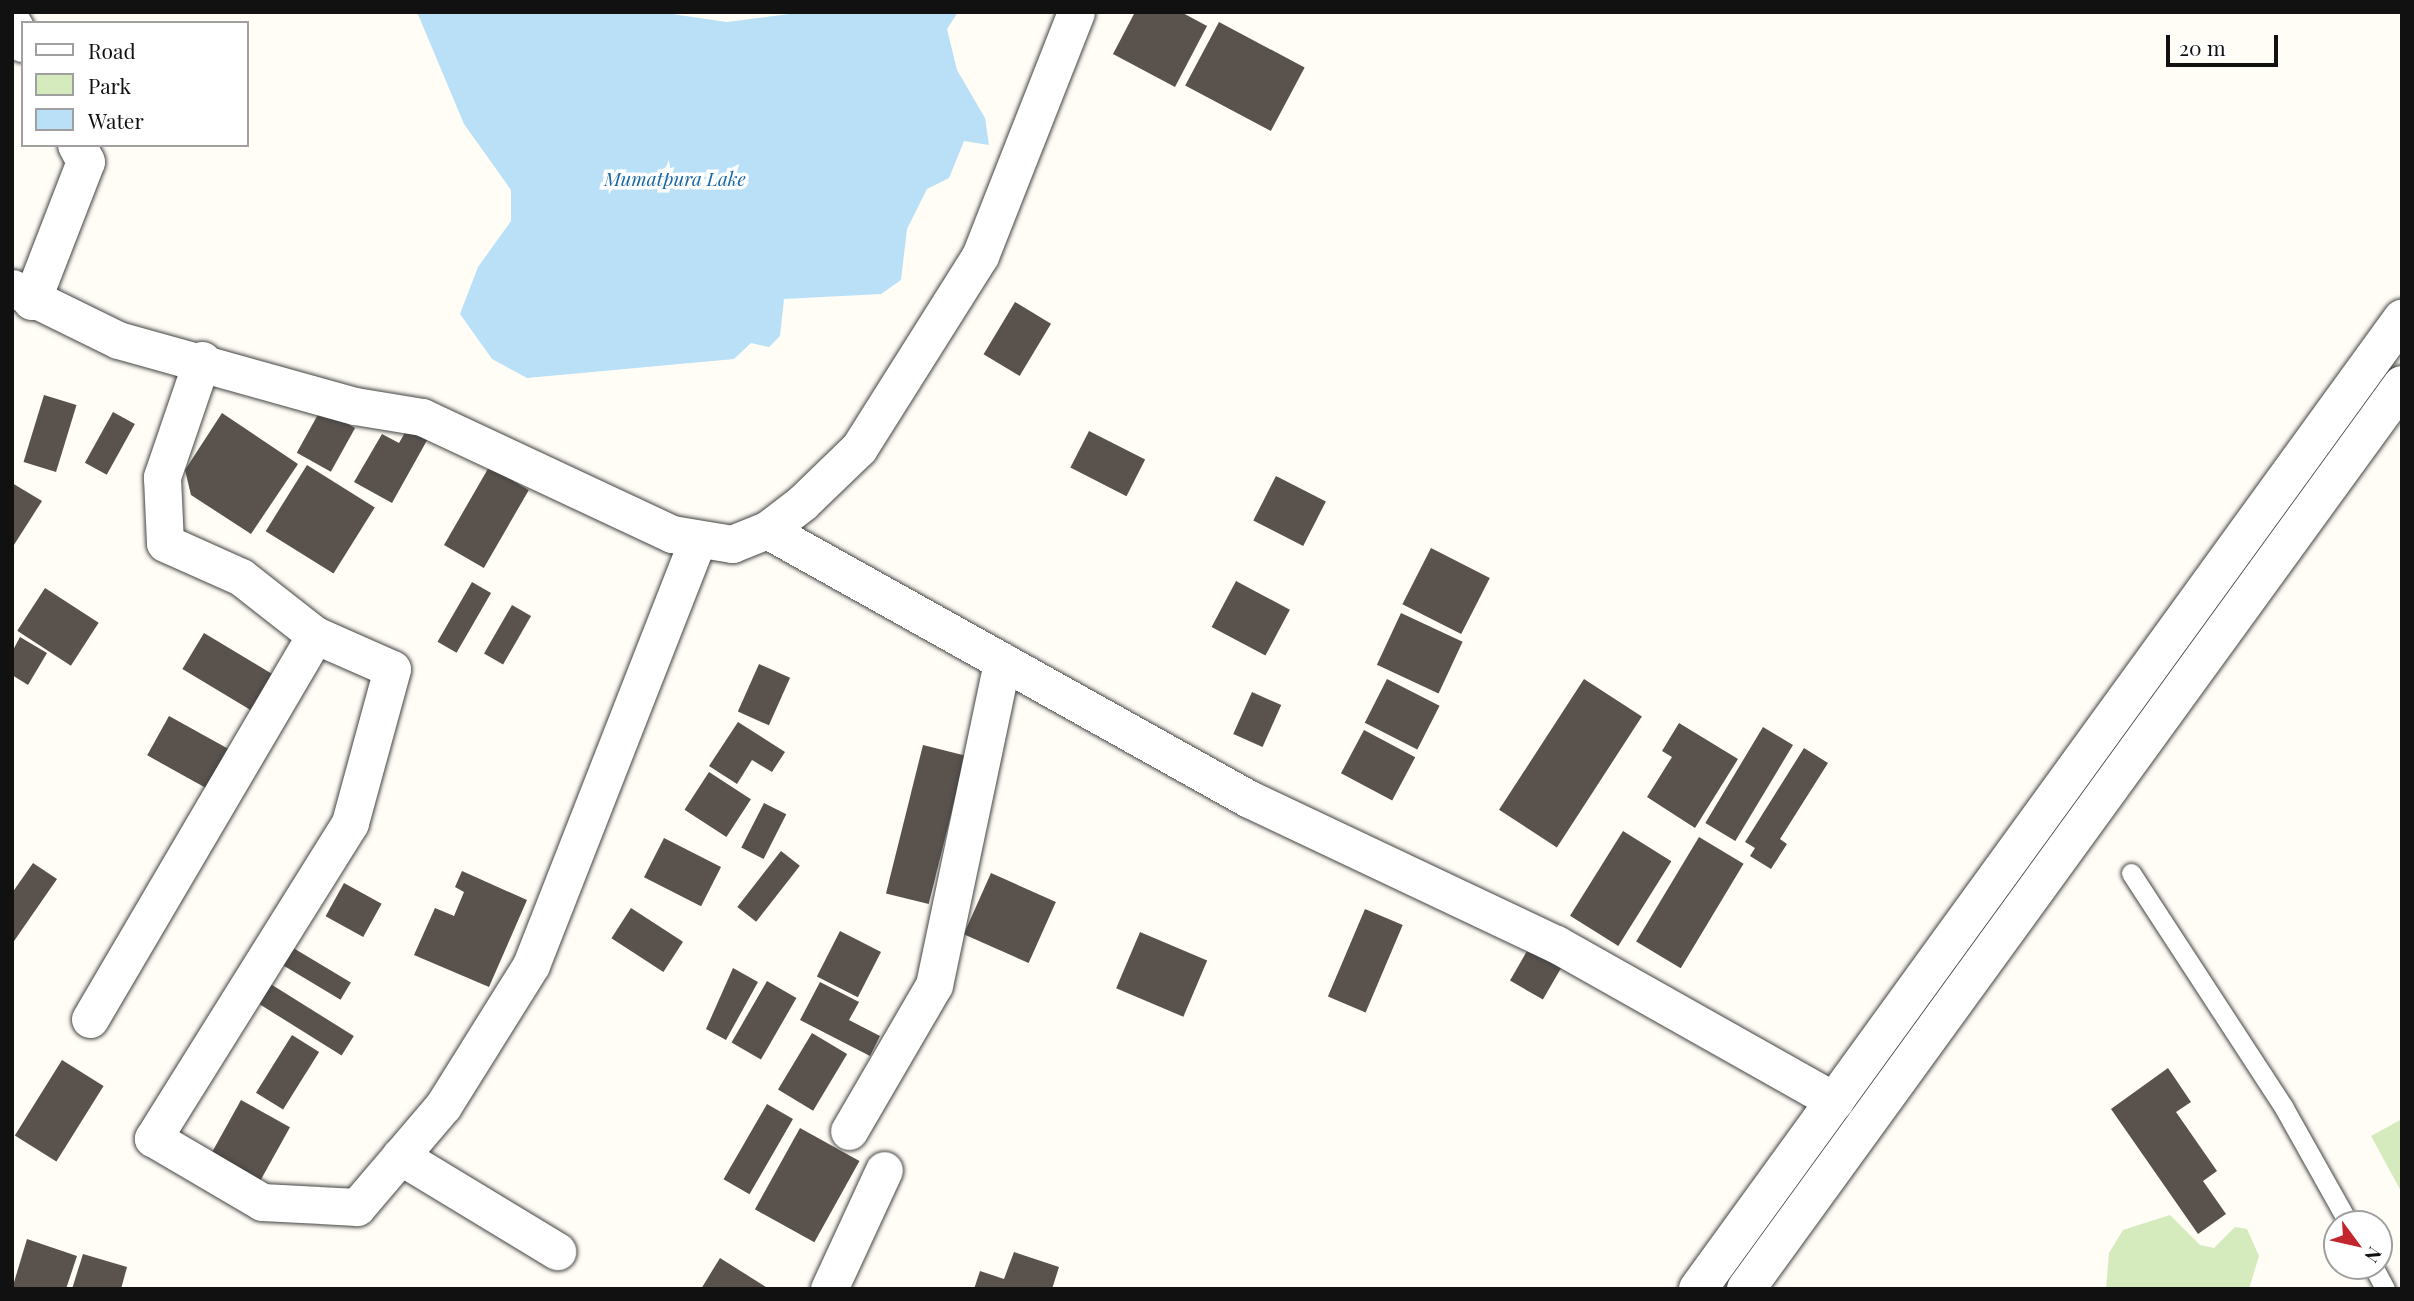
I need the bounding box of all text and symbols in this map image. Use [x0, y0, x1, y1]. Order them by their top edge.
legend [21, 21, 248, 147]
scale bar [2169, 21, 2281, 65]
text: 20 m [2179, 33, 2226, 61]
text: Road [88, 36, 136, 64]
text: Park [88, 71, 131, 99]
text: Water [88, 106, 144, 134]
water label: Mumatpura Lake [604, 168, 746, 190]
north arrow [2323, 1210, 2393, 1280]
text: N [2359, 1243, 2389, 1268]

